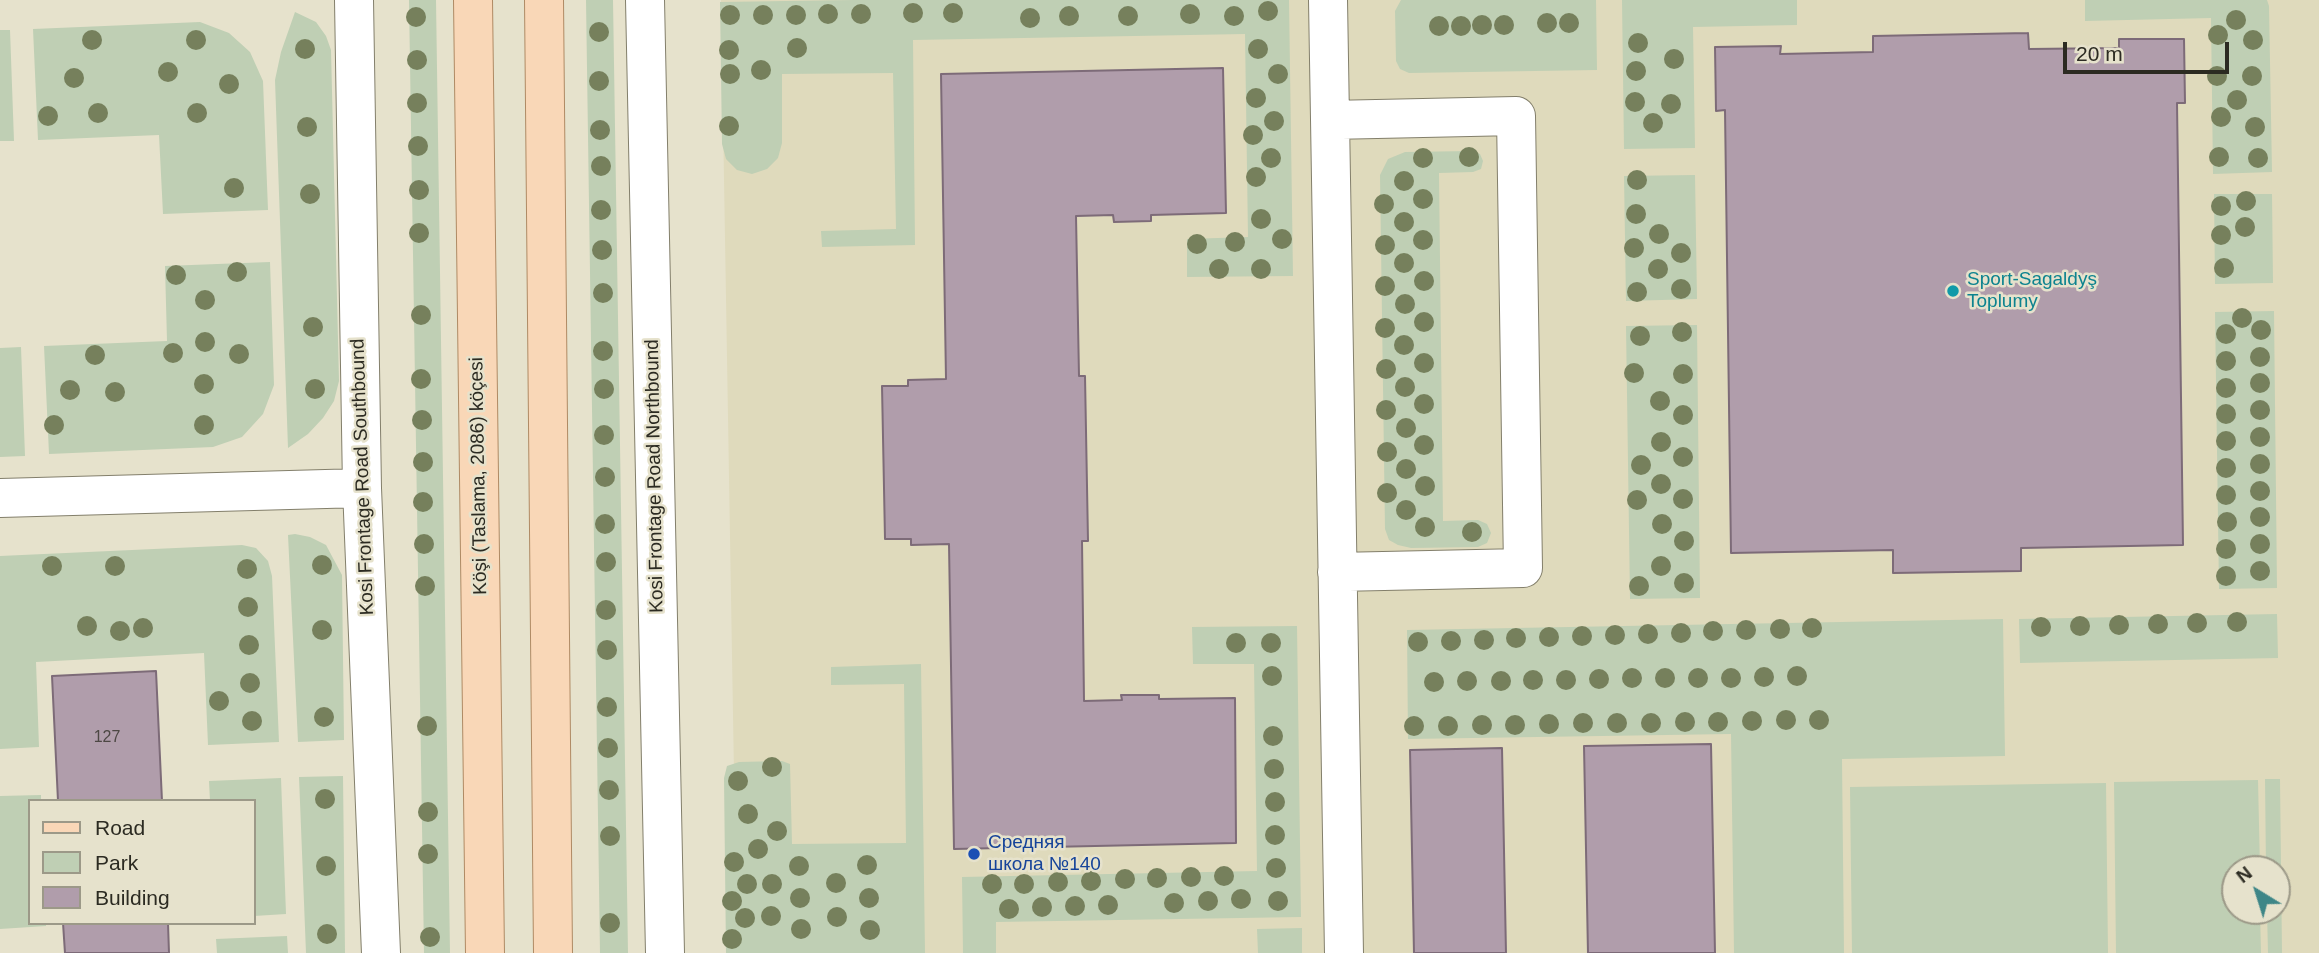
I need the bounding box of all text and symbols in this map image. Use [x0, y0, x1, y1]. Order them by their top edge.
scale bar [2067, 28, 2233, 72]
text: 20 m [2076, 42, 2123, 65]
place label: Sport-Sagaldyş Toplumy [1967, 269, 2097, 313]
marker: Sport-Sagaldyş Toplumy [1945, 283, 1961, 299]
street label: Kosi Frontage Road Southbound [347, 338, 379, 616]
street label: Kosi Frontage Road Northbound [641, 339, 669, 613]
street label: Köşi (Taslama, 2086) köçesi [466, 357, 492, 595]
house number: 127 [94, 728, 120, 748]
legend [28, 799, 256, 925]
text: Road [95, 816, 145, 839]
place label: Средняя школа №140 [988, 832, 1101, 876]
marker: Средняя школа №140 [966, 846, 982, 862]
text: Park [95, 851, 138, 874]
north arrow [2221, 855, 2291, 925]
text: N [2232, 862, 2256, 887]
text: Building [95, 886, 170, 909]

